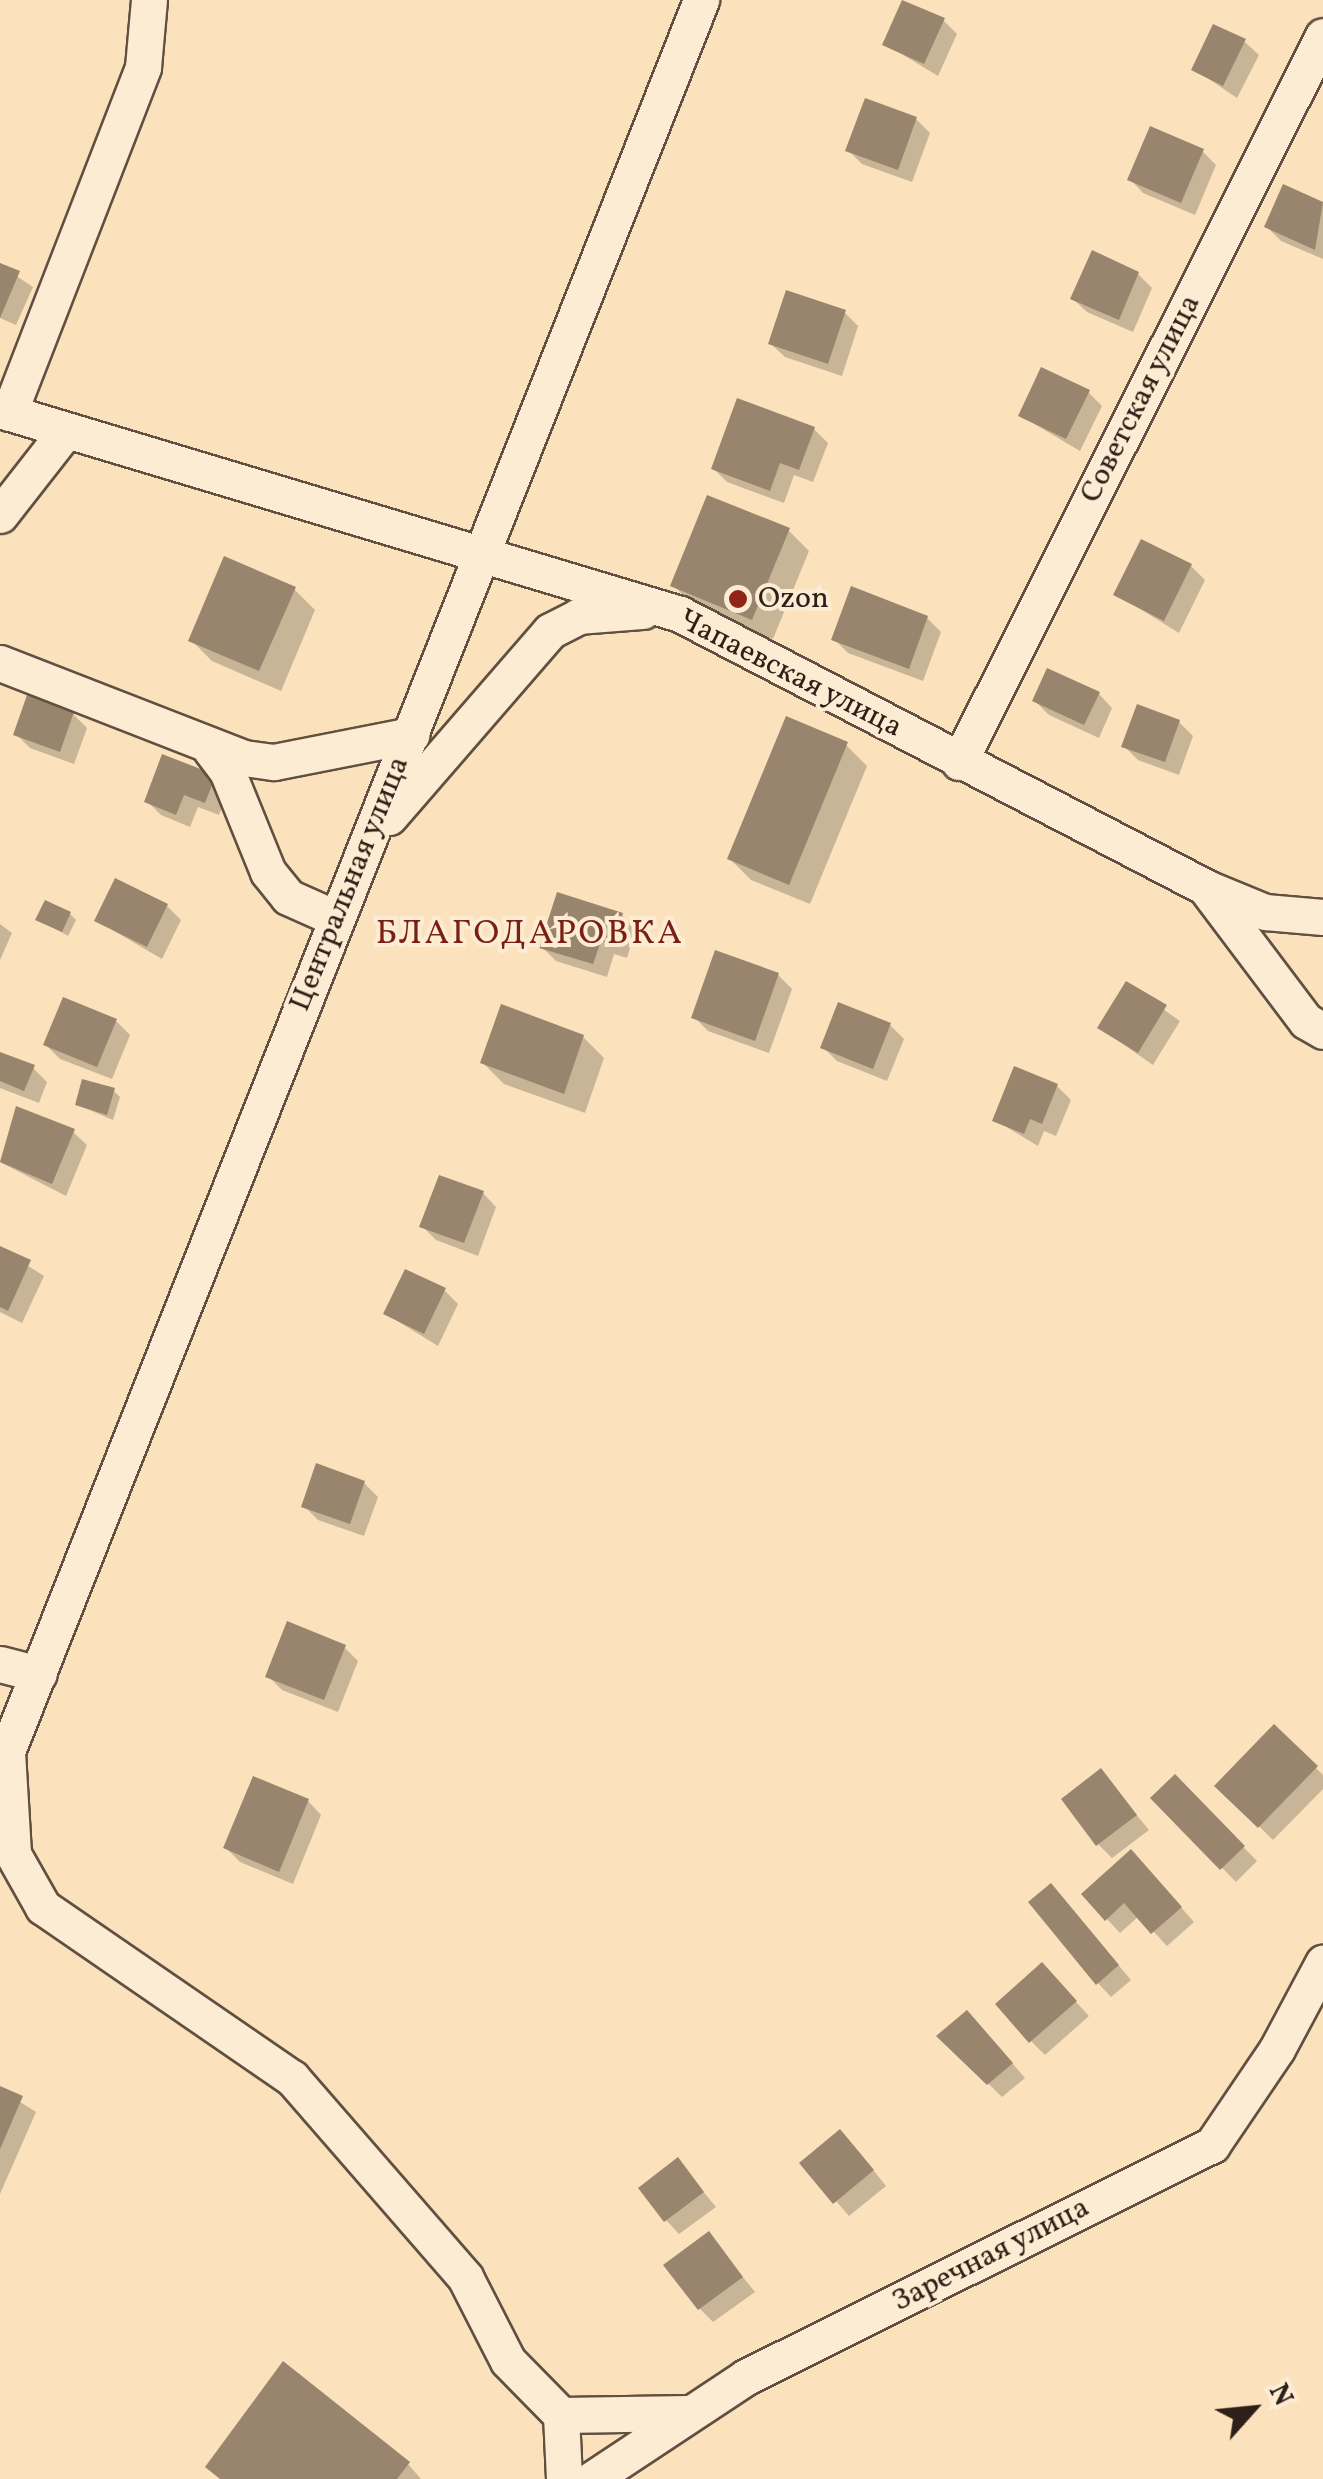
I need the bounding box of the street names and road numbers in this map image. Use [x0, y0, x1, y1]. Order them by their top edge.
street label: Советская улица [1073, 289, 1209, 509]
street label: Чапаевская улица [672, 602, 908, 746]
street label: Центральная улица [282, 751, 418, 1017]
street label: Заречная улица [886, 2190, 1096, 2320]

